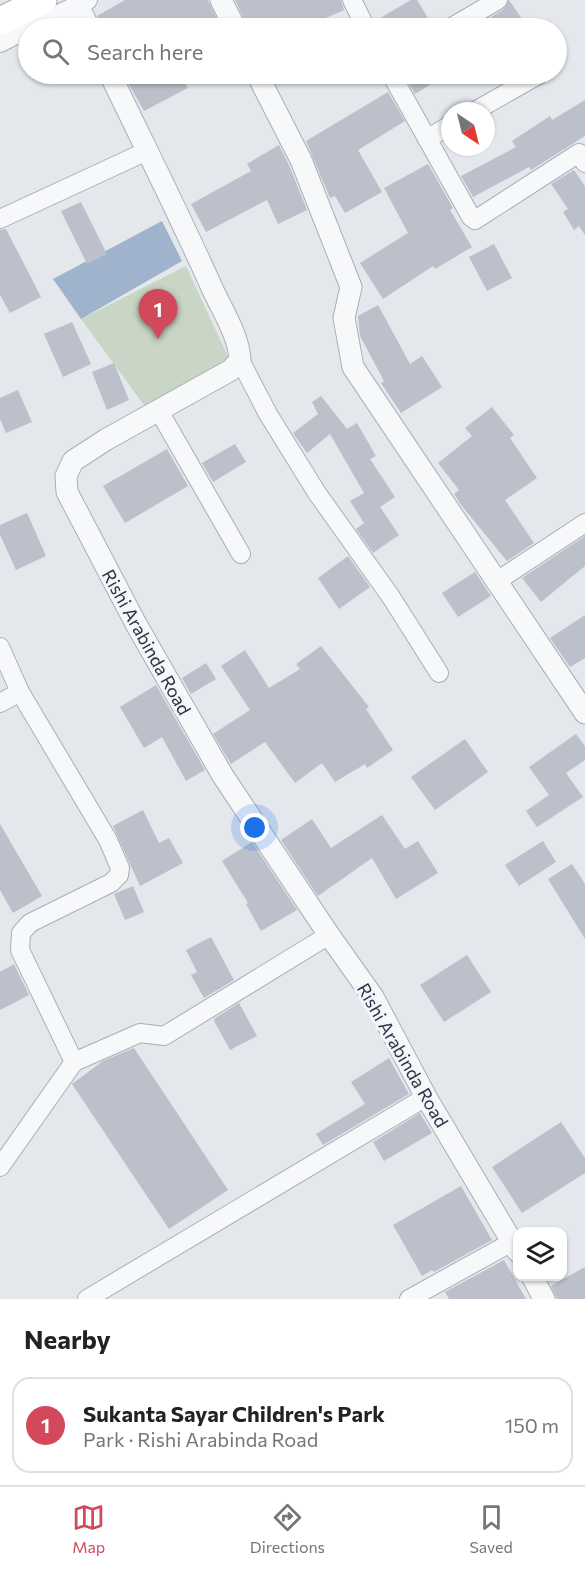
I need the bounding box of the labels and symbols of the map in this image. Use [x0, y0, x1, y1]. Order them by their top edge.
north arrow [441, 102, 495, 156]
pin: 1 [138, 290, 178, 339]
street label: Rishi Arabinda Road [98, 565, 196, 719]
your location [240, 813, 269, 842]
street label: Rishi Arabinda Road [353, 979, 453, 1131]

